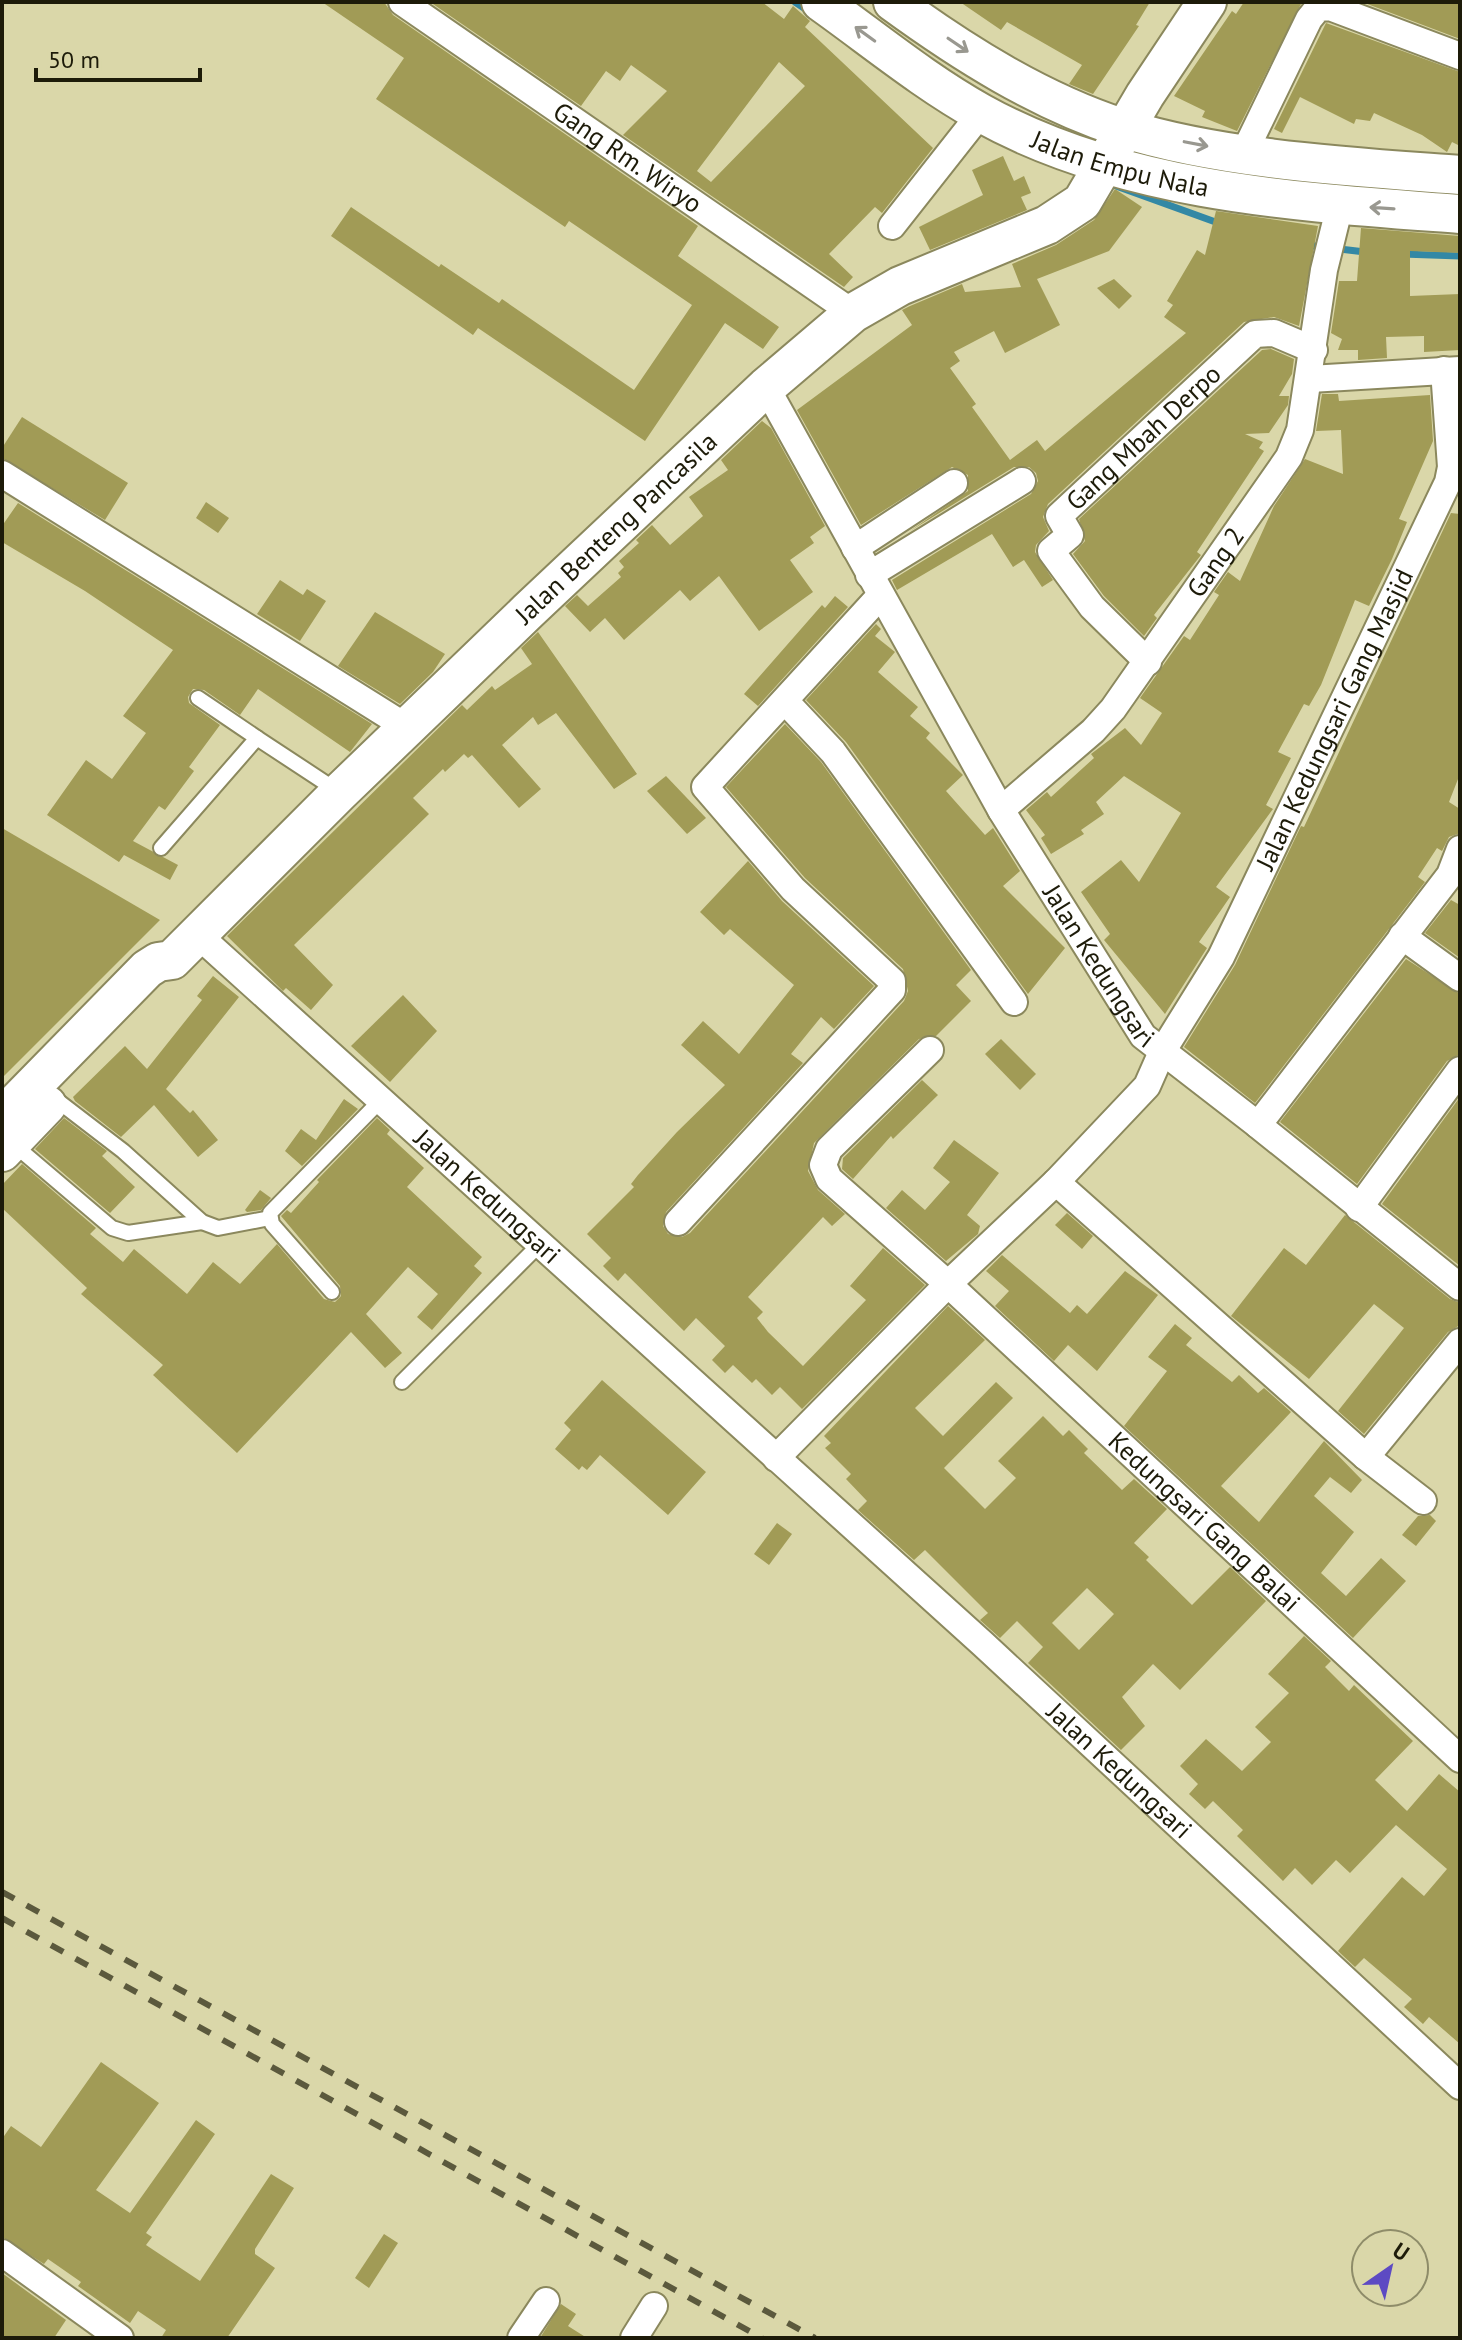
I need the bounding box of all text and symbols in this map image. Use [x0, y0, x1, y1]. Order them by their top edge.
one-way arrow [855, 26, 877, 42]
scale bar [36, 32, 200, 82]
one-way arrow [946, 37, 968, 54]
text: 50 m [48, 44, 100, 75]
street label: Gang Rm. Wiryo [547, 94, 709, 220]
street label: Jalan Empu Nala [1026, 122, 1212, 204]
one-way arrow [1182, 137, 1208, 152]
one-way arrow [1369, 200, 1396, 215]
street label: Gang Mbah Derpo [1059, 357, 1228, 517]
street label: Jalan Benteng Pancasila [507, 425, 724, 631]
street label: Gang 2 [1179, 520, 1251, 603]
street label: Jalan Kedungsari Gang Masjid [1248, 563, 1420, 876]
street label: Jalan Kedungsari [1035, 877, 1161, 1055]
street label: Jalan Kedungsari [407, 1121, 568, 1271]
street label: Kedungsari Gang Balai [1102, 1424, 1308, 1619]
street label: Jalan Kedungsari [1040, 1694, 1199, 1845]
north arrow [1350, 2228, 1430, 2308]
text: U [1388, 2236, 1415, 2267]

